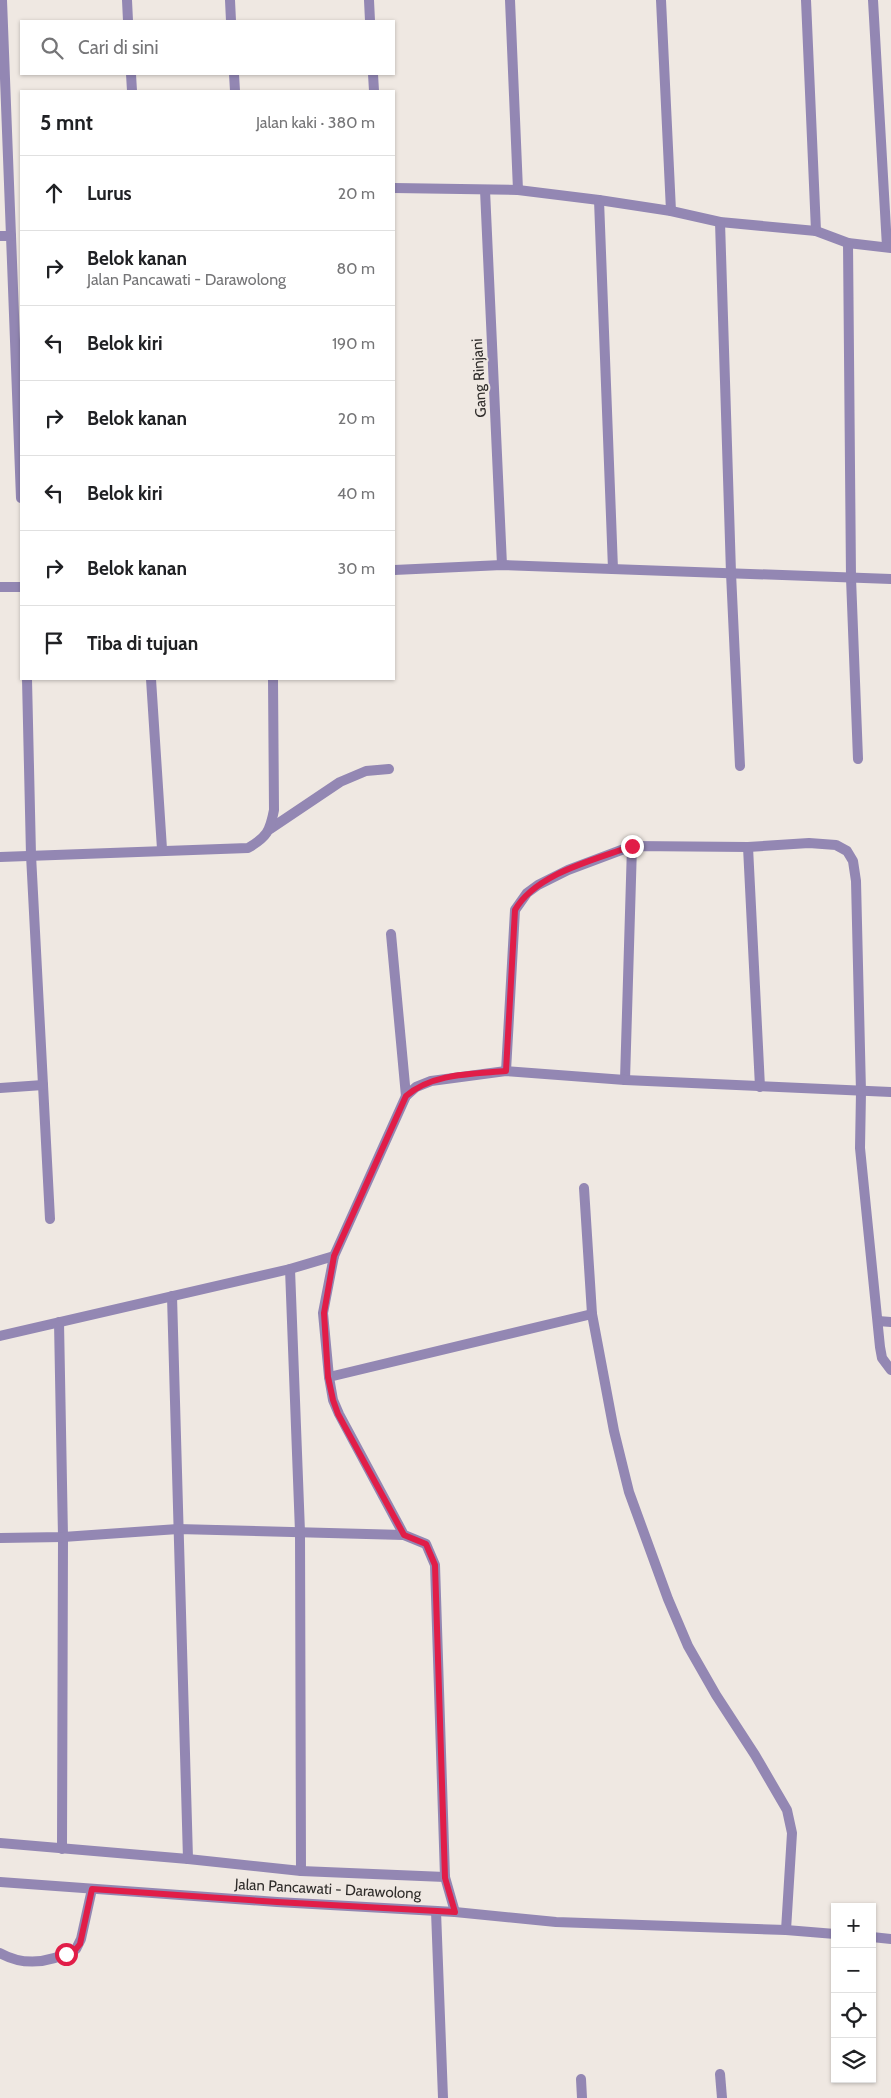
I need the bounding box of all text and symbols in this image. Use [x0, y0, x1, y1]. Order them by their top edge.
search box [20, 20, 395, 75]
icon: search [38, 34, 66, 62]
text: Cari di sini [78, 36, 159, 59]
text: 5 mnt [40, 110, 93, 135]
text: Jalan kaki · 380 m [256, 113, 375, 132]
icon: ahead [40, 179, 68, 207]
text: Lurus [87, 182, 132, 205]
text: 20 m [338, 184, 375, 203]
text: Belok kanan [87, 247, 187, 270]
icon: right [40, 254, 68, 282]
text: 80 m [337, 259, 375, 278]
text: Jalan Pancawati - Darawolong [87, 270, 286, 289]
icon: left [40, 329, 68, 357]
text: Belok kiri [87, 332, 163, 355]
text: 190 m [332, 334, 375, 353]
street label: Gang Rinjani [468, 338, 490, 418]
icon: right [40, 404, 68, 432]
text: Belok kanan [87, 407, 187, 430]
text: 20 m [338, 409, 375, 428]
icon: left [40, 479, 68, 507]
text: Belok kiri [87, 482, 163, 505]
text: 40 m [337, 484, 375, 503]
icon: right [40, 554, 68, 582]
text: Belok kanan [87, 557, 187, 580]
text: 30 m [338, 559, 375, 578]
icon: arrive [40, 629, 68, 657]
text: Tiba di tujuan [87, 632, 198, 655]
route end [621, 835, 644, 858]
street label: Jalan Pancawati - Darawolong [233, 1875, 422, 1903]
map controls [831, 1903, 876, 2083]
button: + [831, 1903, 876, 1948]
route start [55, 1943, 78, 1966]
button: − [831, 1948, 876, 1993]
button: locate [831, 1993, 876, 2038]
button: layers [831, 2038, 876, 2083]

